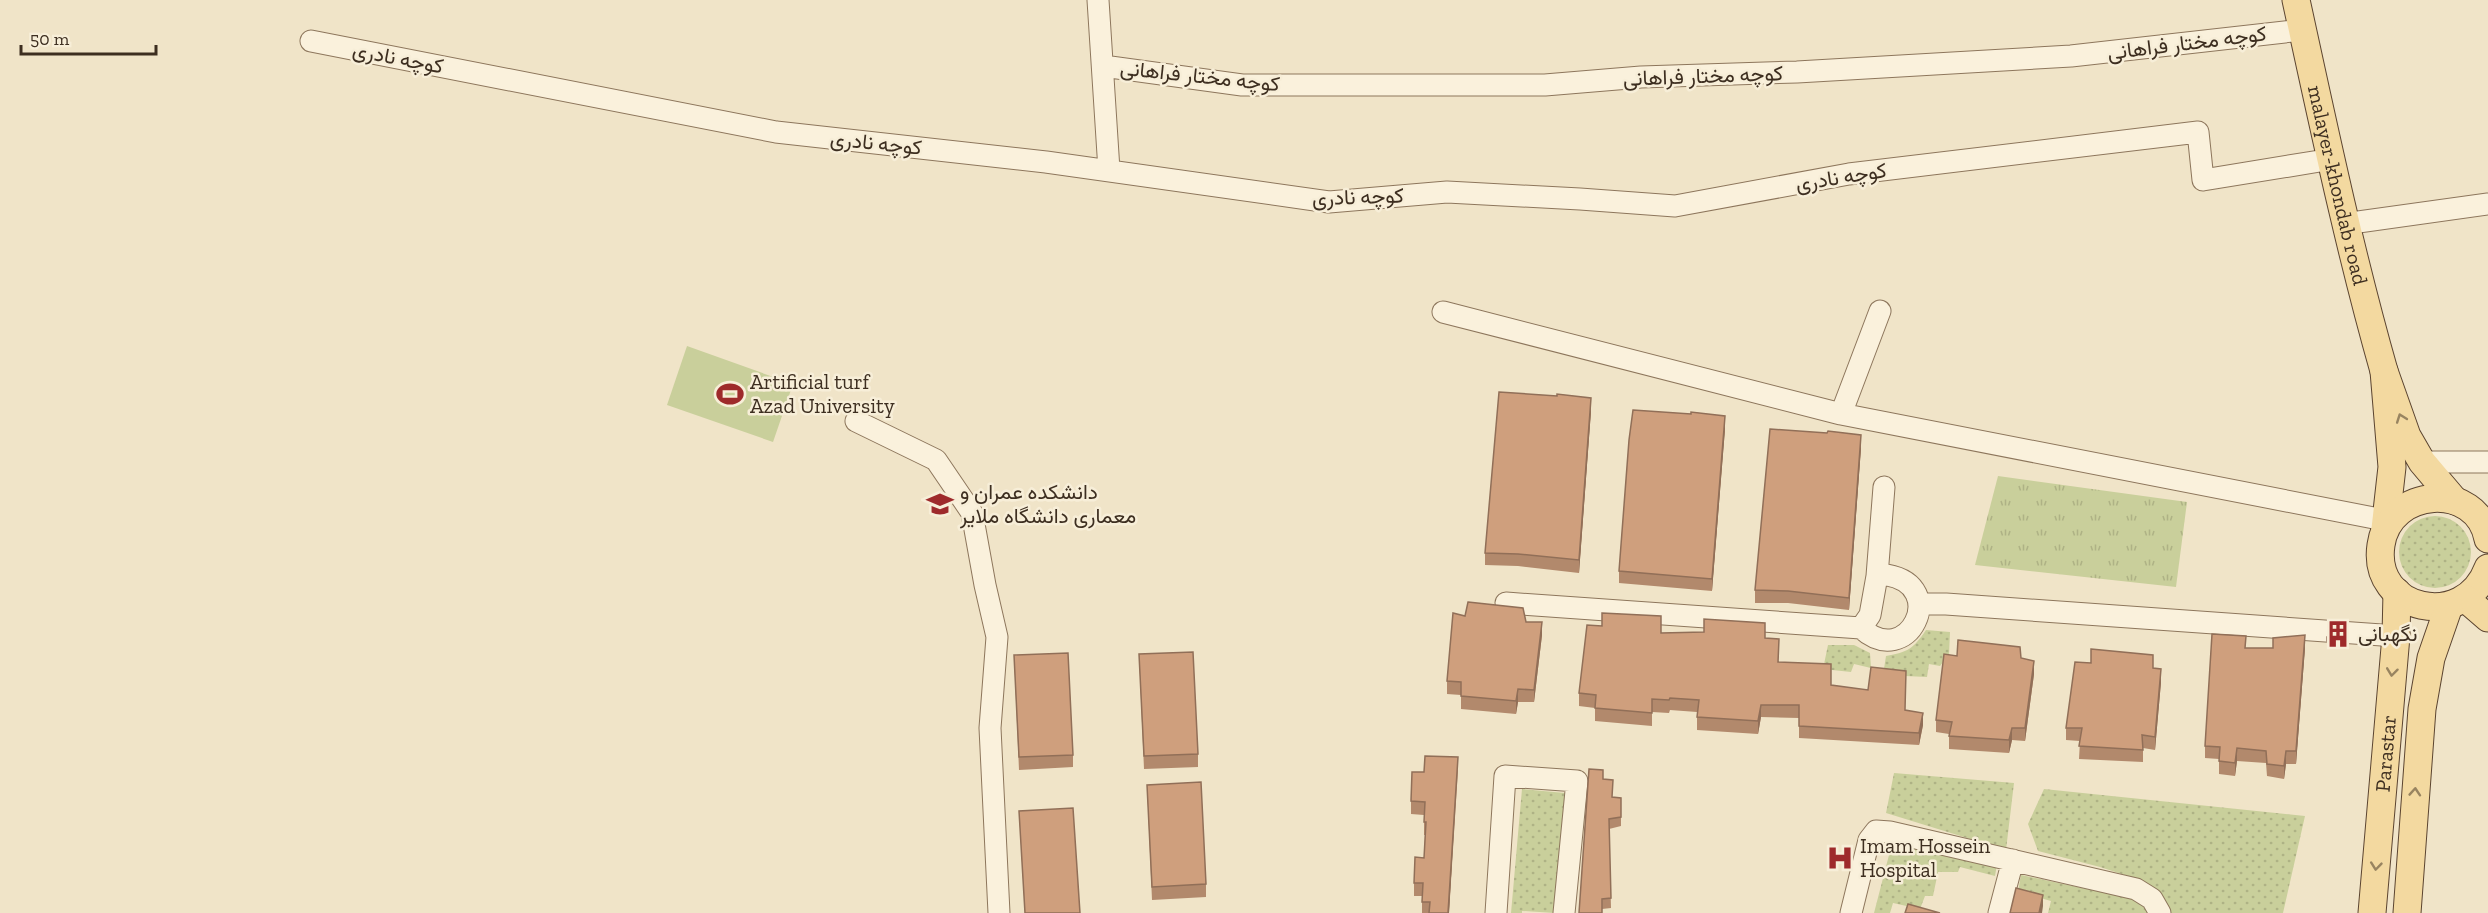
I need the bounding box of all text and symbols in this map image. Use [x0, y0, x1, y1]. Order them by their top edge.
scale bar [21, 18, 156, 56]
street label: کوچه مختار فراهانی [2106, 20, 2268, 67]
text: 50 m [30, 28, 70, 50]
street label: کوچه نادری [350, 36, 446, 81]
street label: کوچه مختار فراهانی [1119, 55, 1281, 98]
street label: کوچه مختار فراهانی [1622, 60, 1784, 93]
street label: malayer-khondab road [2303, 83, 2374, 288]
street label: کوچه نادری [829, 125, 923, 162]
street label: کوچه نادری [1794, 157, 1889, 198]
street label: کوچه نادری [1312, 182, 1404, 213]
place label: Artificial turf Azad University [750, 369, 895, 418]
sports icon: Artificial turf Azad University [715, 379, 745, 409]
one-way arrow [2395, 413, 2408, 424]
place label: دانشکده عمران و معماری دانشگاه ملایر [959, 479, 1136, 529]
school or university icon: دانشکده عمران و معماری دانشگاه ملایر [925, 489, 955, 519]
building icon: نگهبانی [2323, 619, 2353, 649]
place label: نگهبانی [2358, 621, 2418, 647]
one-way arrow [2386, 667, 2399, 676]
street label: Parastar [2370, 714, 2401, 793]
one-way arrow [2409, 787, 2422, 796]
place label: Imam Hossein Hospital [1860, 833, 1990, 882]
hospital icon: Imam Hossein Hospital [1825, 843, 1855, 873]
one-way arrow [2370, 861, 2383, 871]

